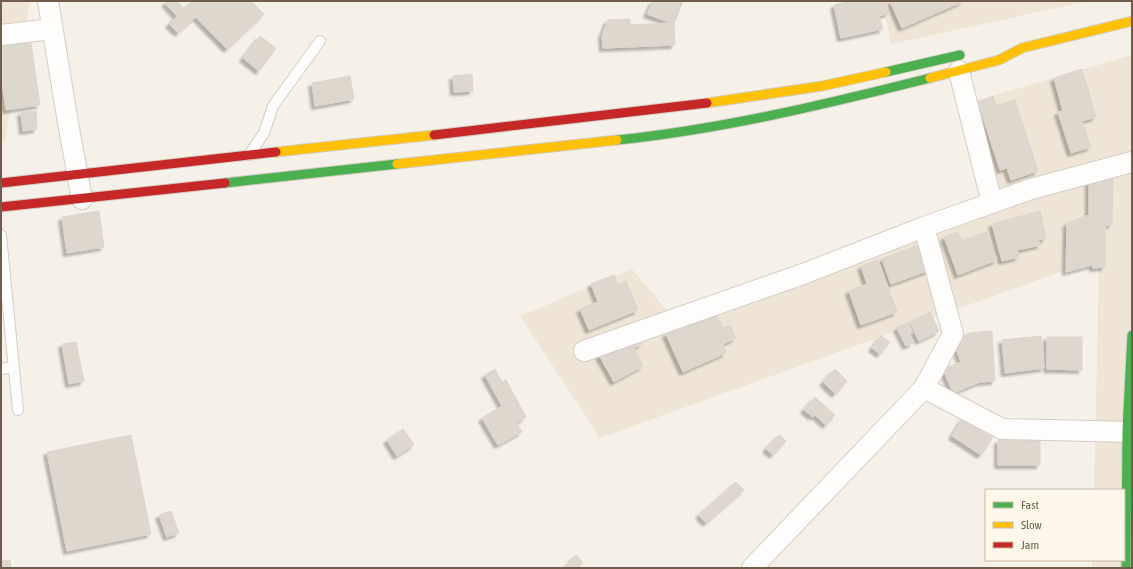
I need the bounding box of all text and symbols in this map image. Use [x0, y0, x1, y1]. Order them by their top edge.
legend [985, 489, 1125, 561]
text: Fast [1021, 498, 1039, 512]
text: Slow [1021, 518, 1042, 532]
text: Jam [1021, 538, 1039, 552]

